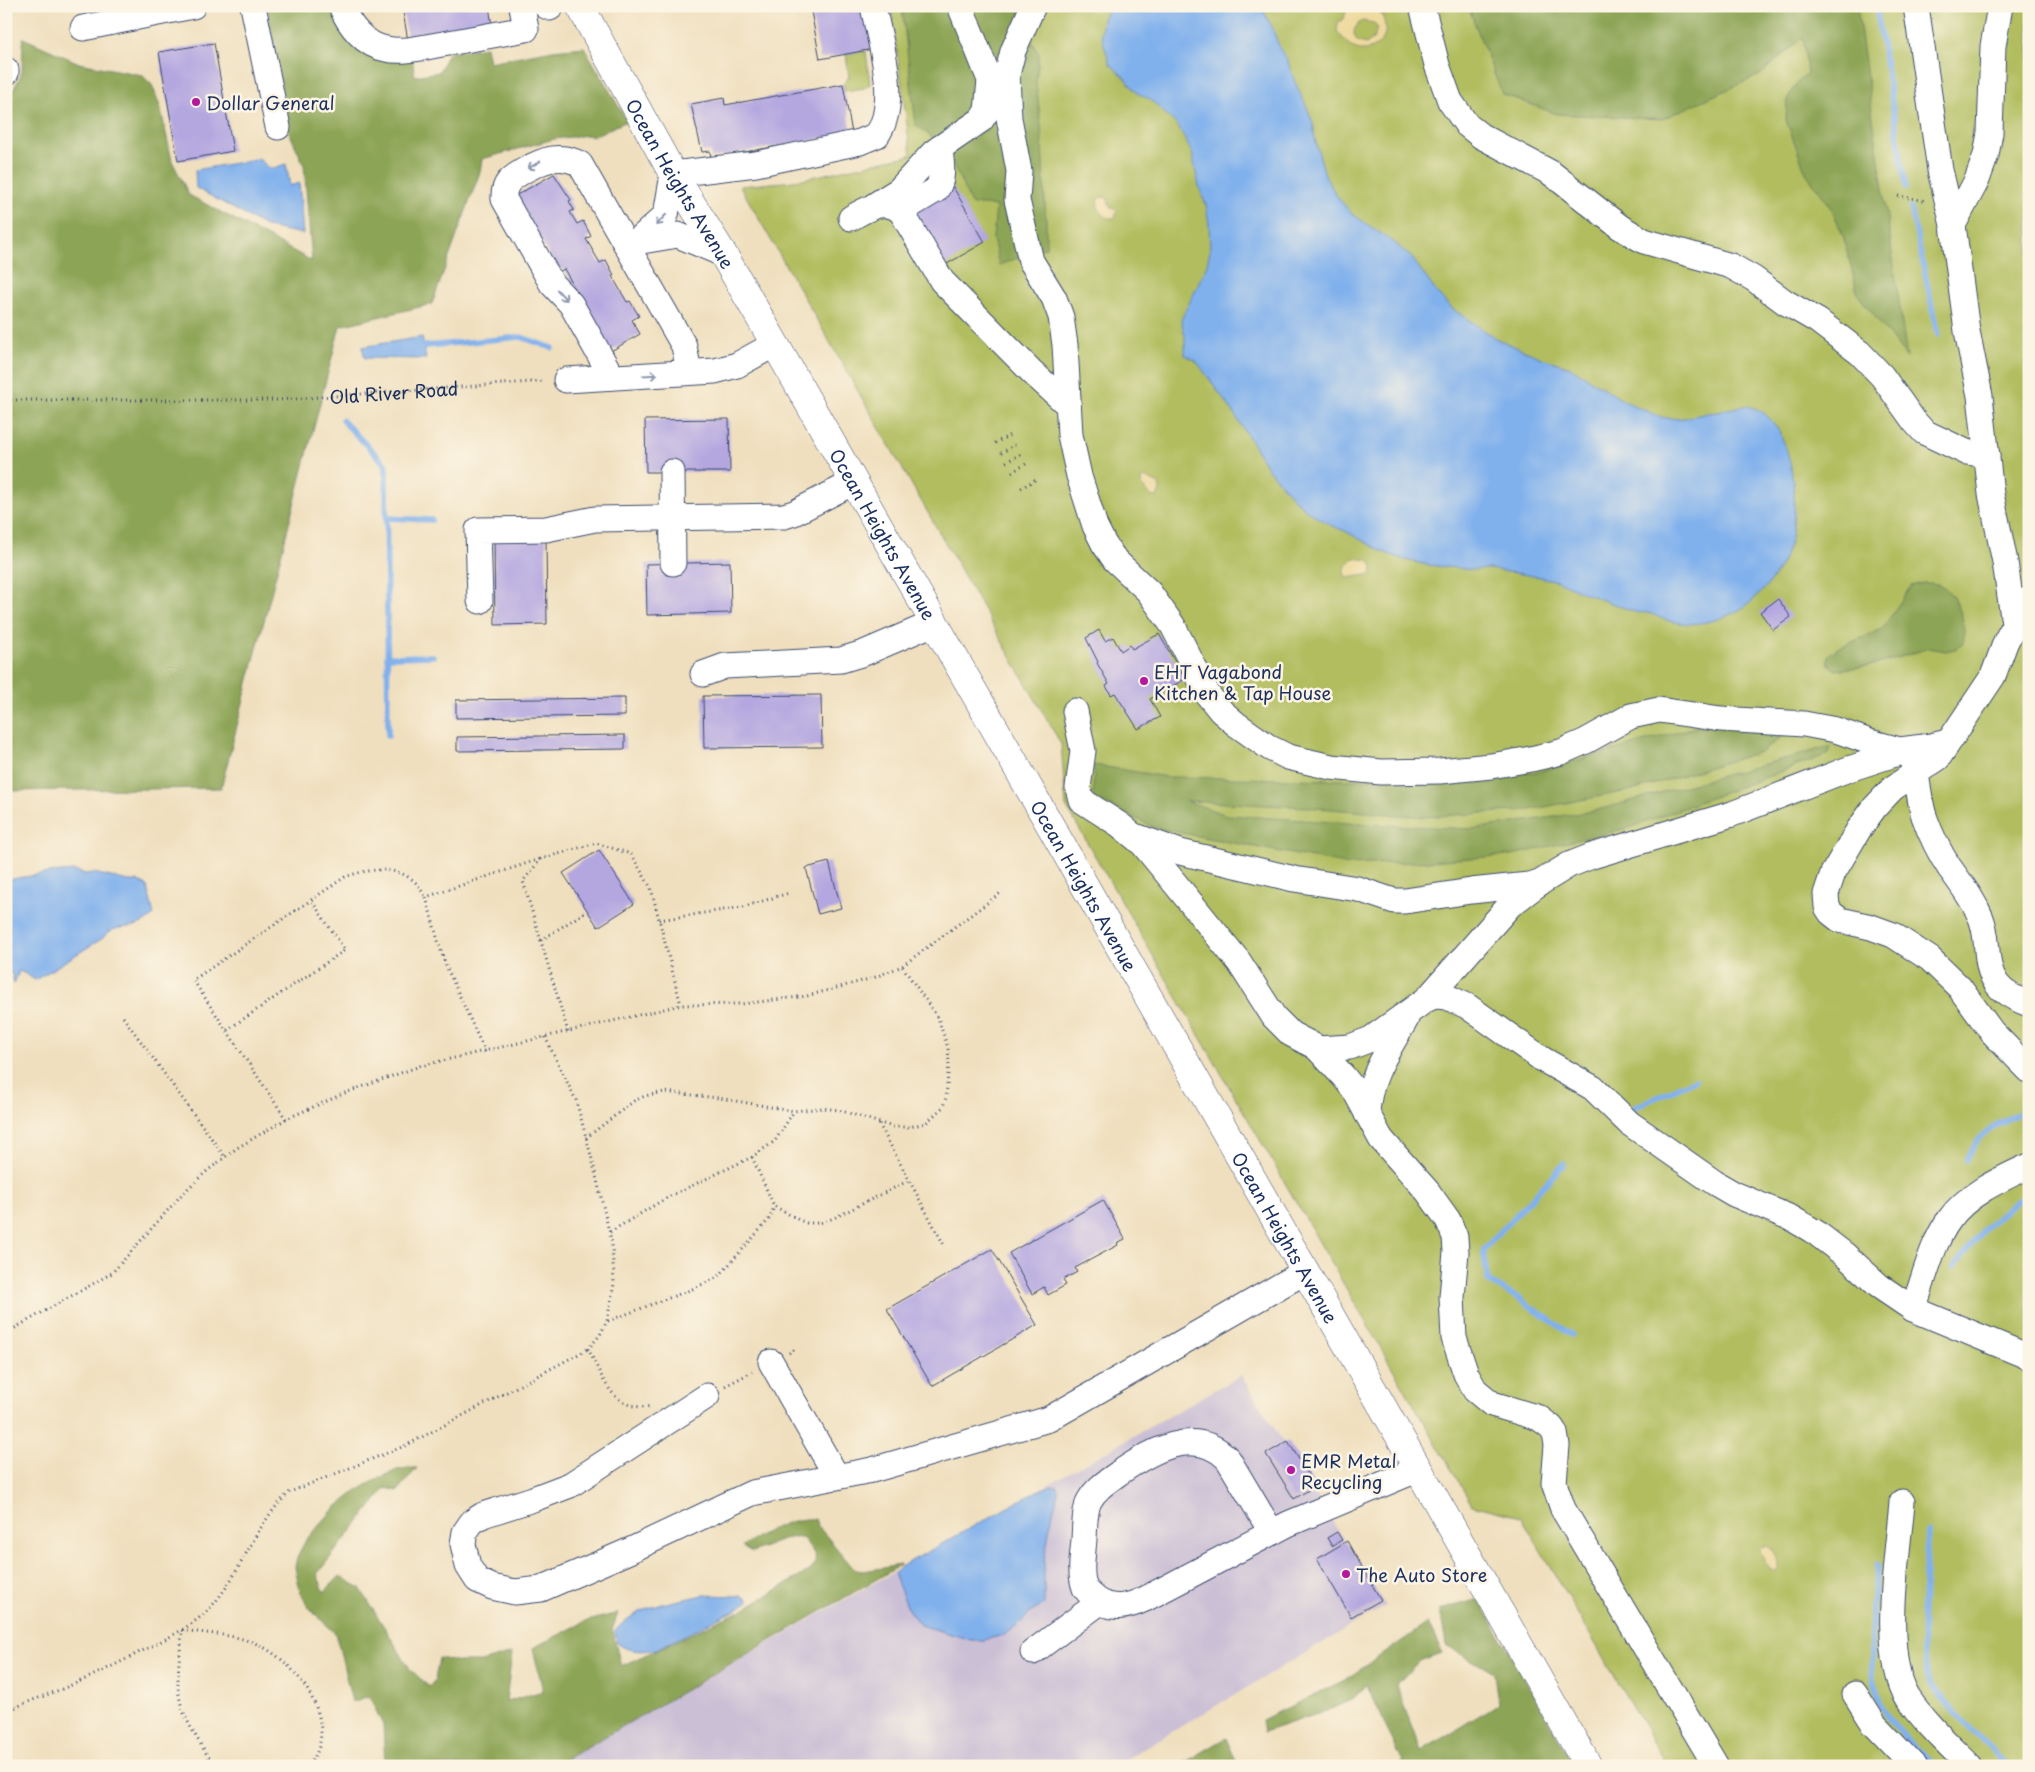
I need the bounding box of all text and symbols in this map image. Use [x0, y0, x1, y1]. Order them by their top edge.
place label: Dollar General [206, 89, 335, 116]
street label: Ocean Heights Avenue [620, 93, 742, 273]
marker: Dollar General [190, 96, 202, 108]
one-way arrow [527, 161, 542, 171]
one-way arrow [655, 213, 667, 226]
one-way arrow [556, 289, 568, 302]
one-way arrow [642, 370, 658, 379]
street label: Old River Road [328, 374, 459, 410]
street label: Ocean Heights Avenue [824, 443, 943, 625]
place label: EHT Vagabond Kitchen & Tap House [1154, 658, 1331, 706]
marker: EHT Vagabond Kitchen & Tap House [1138, 675, 1150, 687]
street label: Ocean Heights Avenue [1025, 795, 1144, 976]
street label: Ocean Heights Avenue [1226, 1146, 1345, 1328]
place label: EMR Metal Recycling [1301, 1447, 1397, 1495]
marker: EMR Metal Recycling [1285, 1464, 1297, 1476]
place label: The Auto Store [1356, 1561, 1487, 1588]
marker: The Auto Store [1340, 1568, 1352, 1580]

